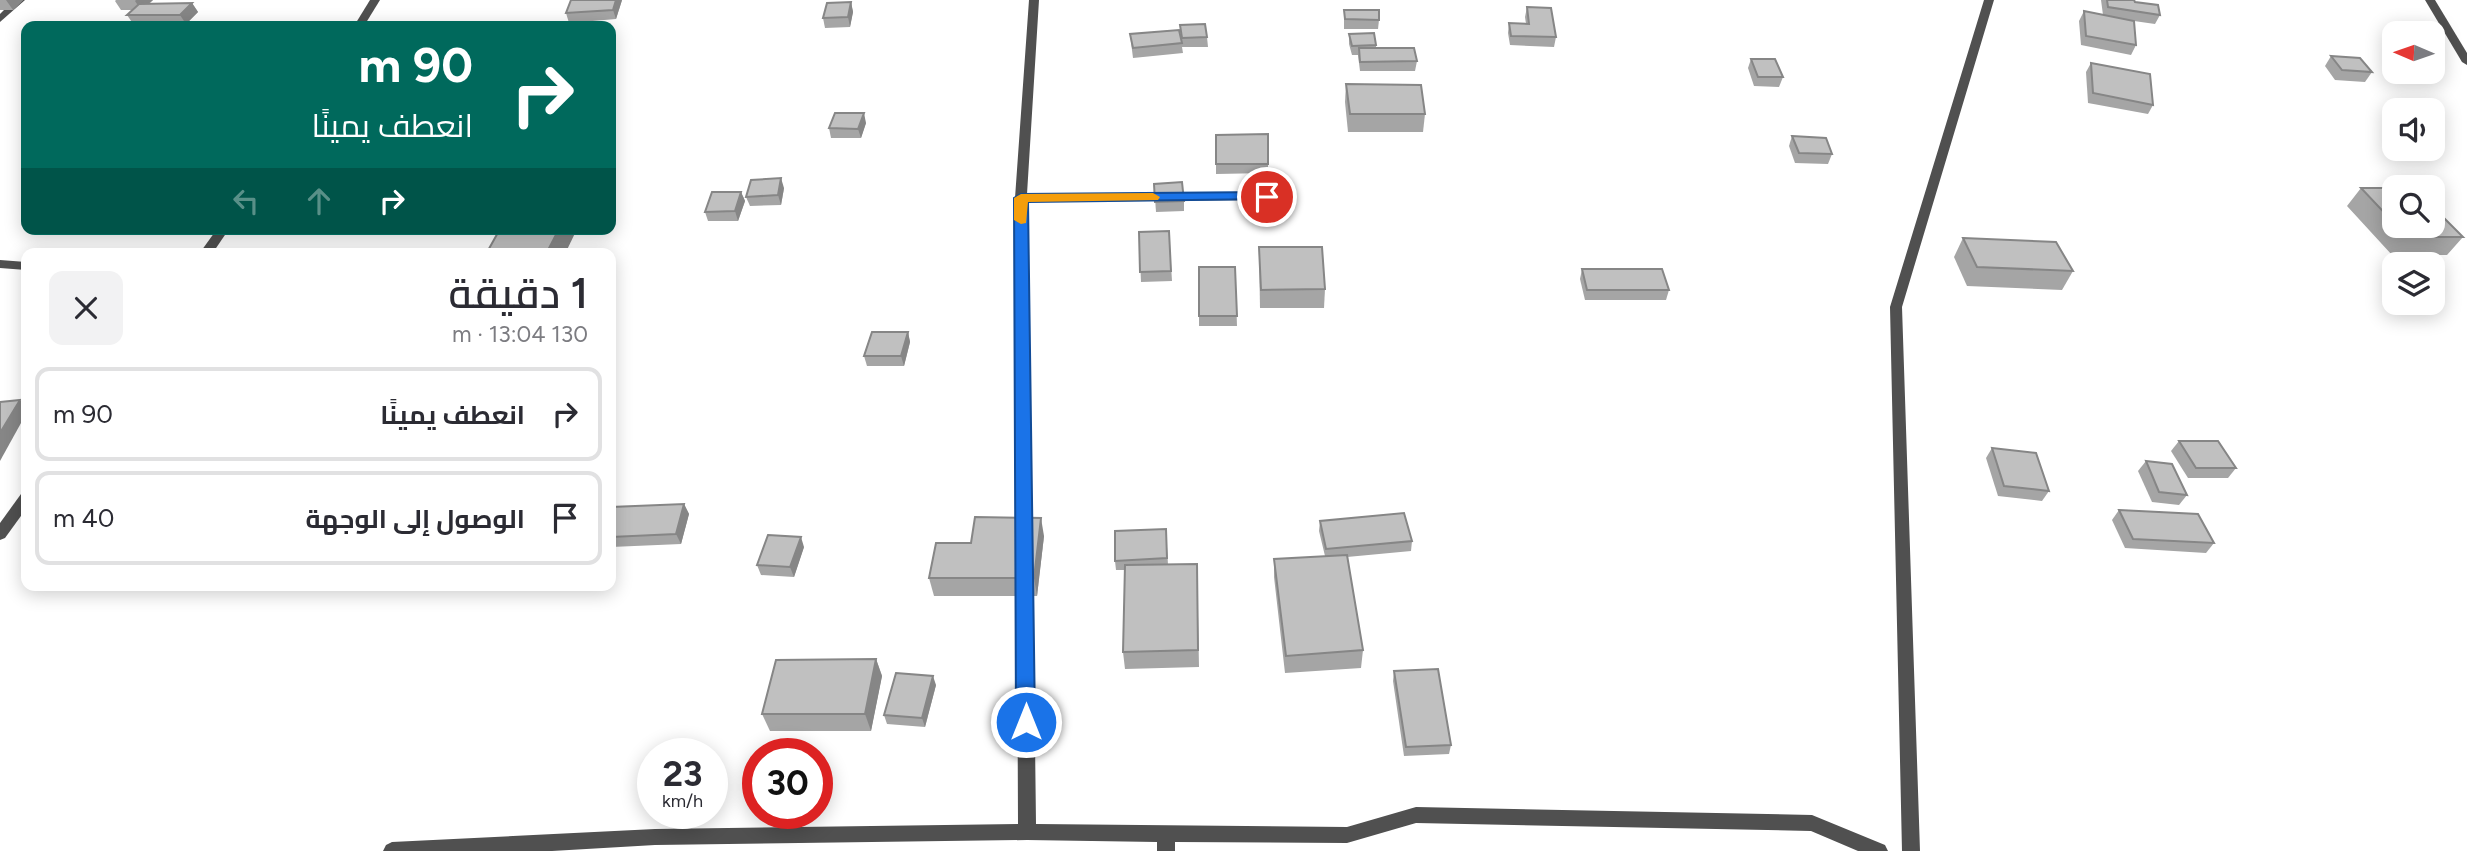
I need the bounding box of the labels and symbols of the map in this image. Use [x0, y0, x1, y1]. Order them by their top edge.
north arrow [2382, 21, 2445, 84]
pin [1237, 167, 1297, 227]
position arrow [989, 685, 1063, 759]
speed limit sign: 30 [742, 738, 833, 829]

